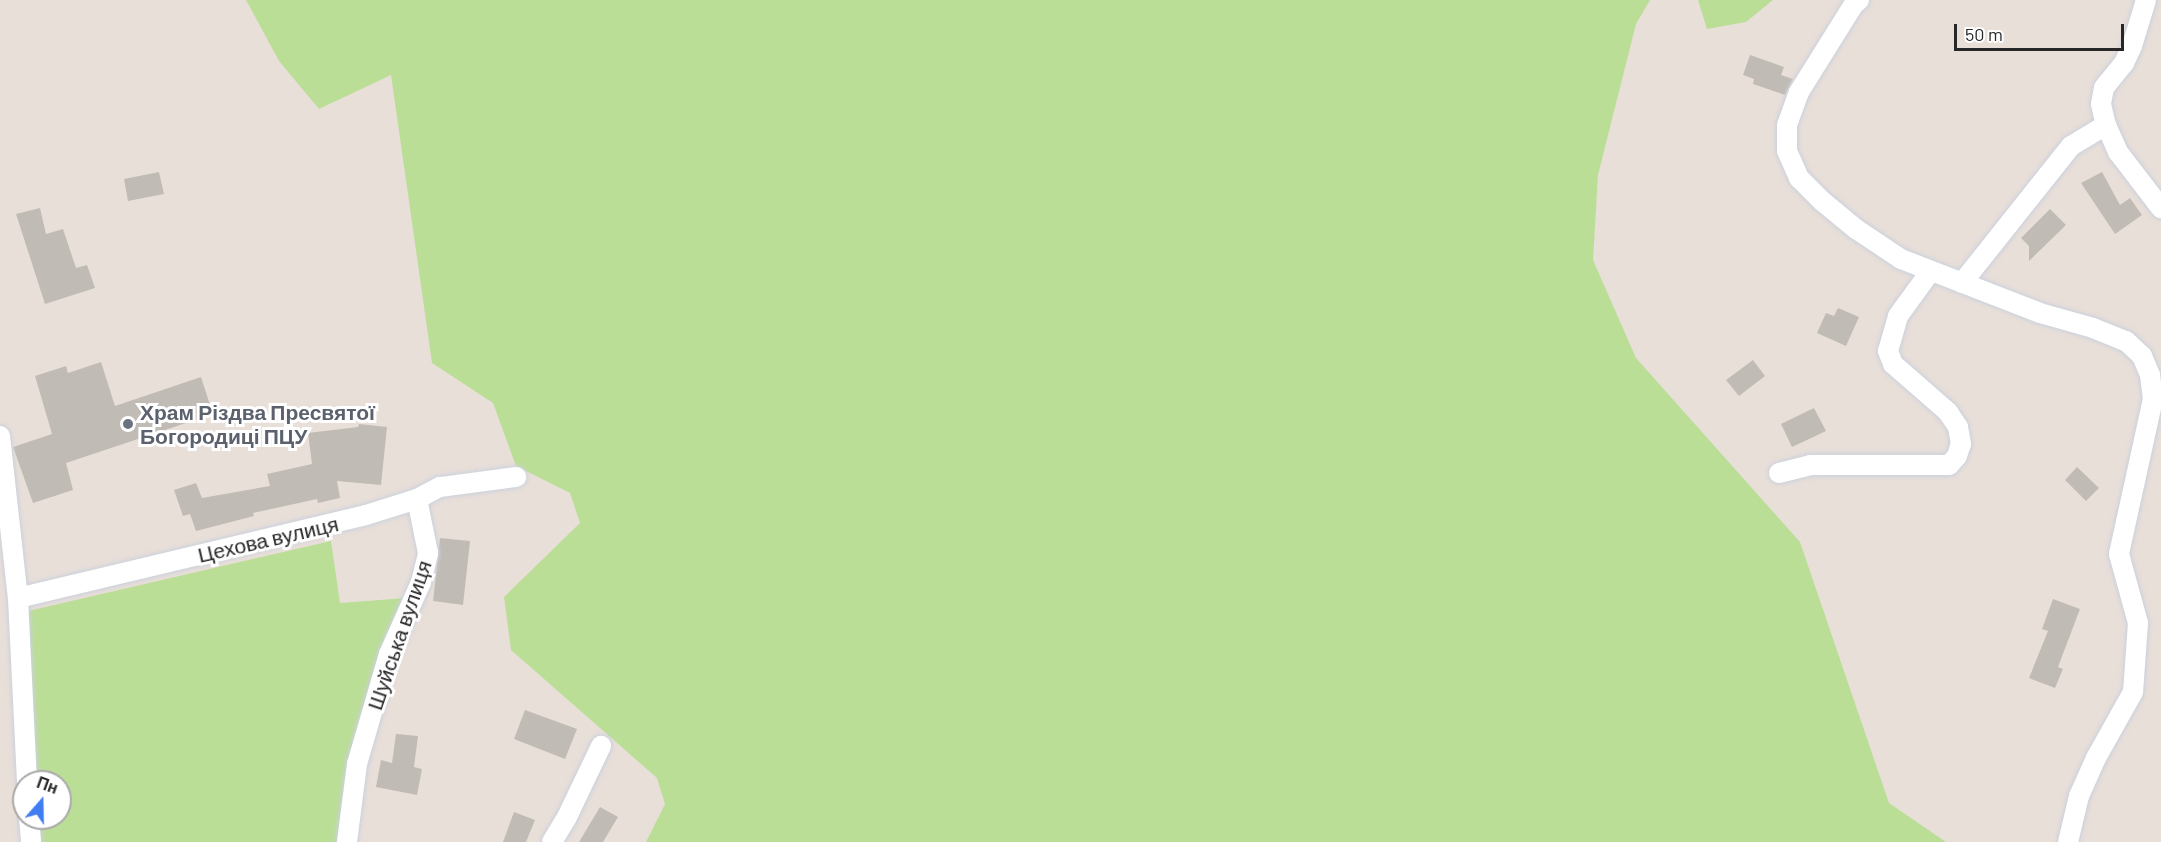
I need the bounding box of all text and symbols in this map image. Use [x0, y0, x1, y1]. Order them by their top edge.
scale bar [1957, 12, 2126, 50]
text: 50 m [1965, 23, 2003, 45]
place label: Храм Різдва Пресвятої Богородиці ПЦУ [140, 399, 375, 449]
marker: Храм Різдва Пресвятої Богородиці ПЦУ [121, 417, 135, 431]
street label: Цехова вулиця [195, 511, 341, 567]
street label: Шуйська вулиця [362, 557, 436, 713]
north arrow [12, 770, 72, 830]
text: Пн [34, 772, 61, 797]

